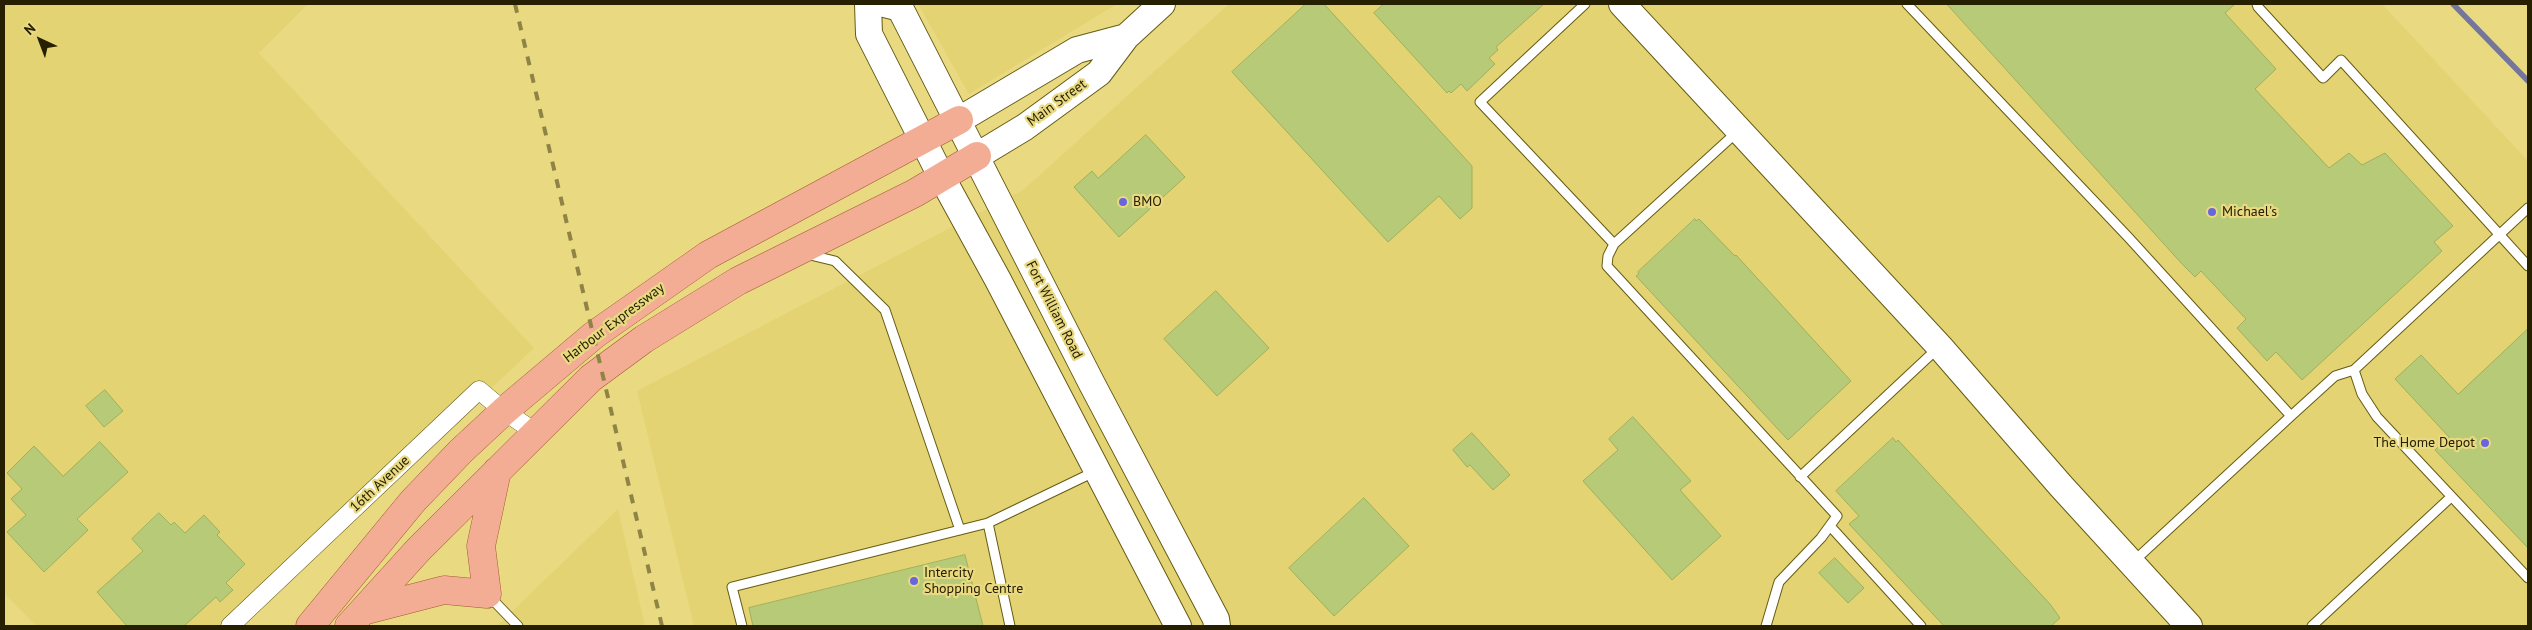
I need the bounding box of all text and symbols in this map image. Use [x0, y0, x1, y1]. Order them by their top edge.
north arrow [15, 15, 65, 65]
text: N [20, 19, 39, 39]
street label: Main Street [1024, 76, 1090, 130]
place label: BMO [1133, 194, 1162, 210]
marker: BMO [1117, 196, 1129, 208]
place label: Michael's [2222, 204, 2277, 220]
marker: Michael's [2206, 206, 2218, 218]
street label: Fort William Road [1022, 258, 1086, 362]
street label: Harbour Expressway [560, 280, 668, 366]
place label: The Home Depot [2374, 435, 2475, 451]
marker: The Home Depot [2479, 437, 2491, 449]
street label: 16th Avenue [347, 452, 413, 516]
place label: Intercity Shopping Centre [924, 565, 1023, 598]
marker: Intercity Shopping Centre [908, 575, 920, 587]

